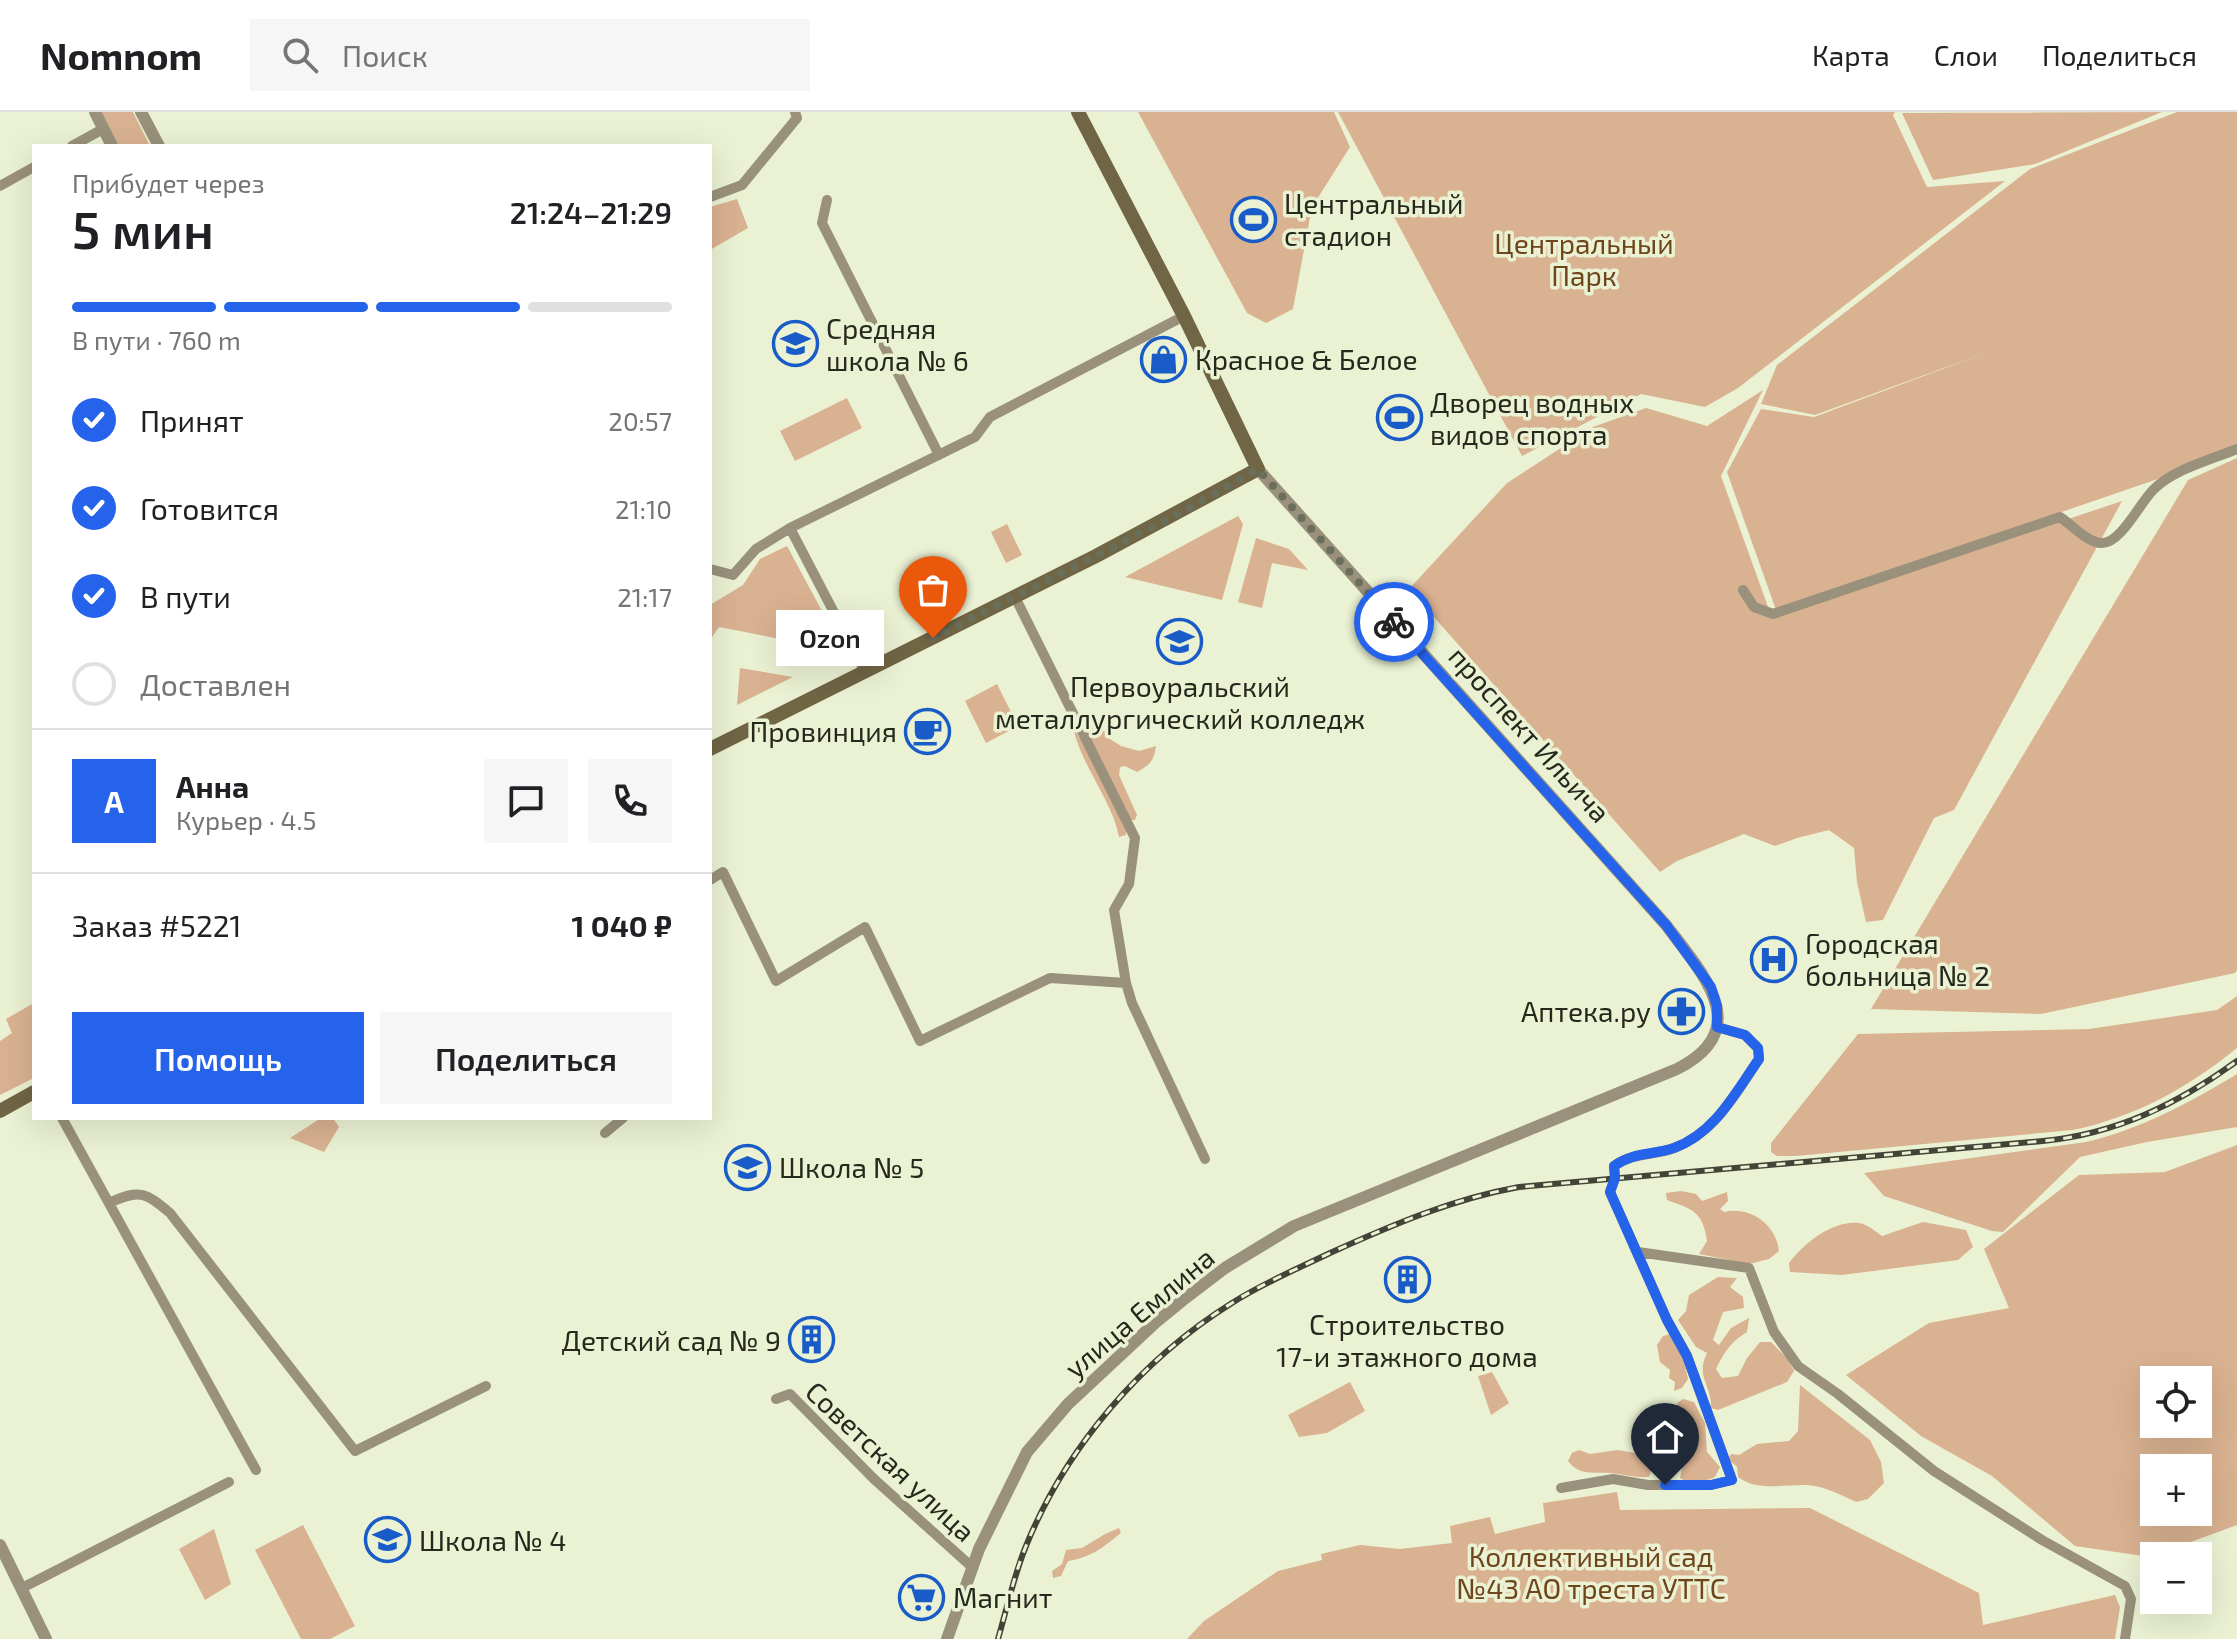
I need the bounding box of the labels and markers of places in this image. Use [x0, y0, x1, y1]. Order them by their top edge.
place label: Центральный стадион [1284, 186, 1463, 252]
sports icon: Центральный стадион [1229, 195, 1277, 243]
place label: Средняя школа № 6 [826, 311, 969, 377]
school or university icon: Средняя школа № 6 [771, 320, 819, 368]
shop icon: Красное & Белое [1140, 335, 1188, 383]
place label: Красное & Белое [1195, 342, 1418, 376]
place label: Дворец водных видов спорта [1430, 385, 1634, 451]
sports icon: Дворец водных видов спорта [1375, 394, 1423, 442]
pin [899, 556, 967, 638]
callout: Ozon [777, 610, 885, 666]
school or university icon: Первоуральский металлургический колледж [1156, 618, 1204, 666]
place label: Первоуральский металлургический колледж [995, 669, 1365, 735]
cafe icon: Провинция [904, 707, 952, 755]
place label: Провинция [749, 714, 897, 748]
place label: Городская больница № 2 [1805, 926, 1990, 992]
hospital icon: Городская больница № 2 [1750, 935, 1798, 983]
pharmacy icon: Аптека.ру [1658, 987, 1706, 1035]
place label: Аптека.ру [1521, 994, 1651, 1028]
school or university icon: Школа № 5 [724, 1143, 772, 1191]
place label: Школа № 5 [779, 1150, 924, 1184]
building icon: Строительство 17-и этажного дома [1383, 1256, 1431, 1304]
place label: Строительство 17-и этажного дома [1276, 1307, 1538, 1373]
building icon: Детский сад № 9 [788, 1316, 836, 1364]
place label: Детский сад № 9 [562, 1323, 781, 1357]
pin [1631, 1403, 1699, 1485]
school or university icon: Школа № 4 [364, 1516, 412, 1564]
place label: Школа № 4 [419, 1523, 566, 1557]
supermarket icon: Магнит [898, 1573, 946, 1621]
place label: Магнит [953, 1580, 1052, 1614]

